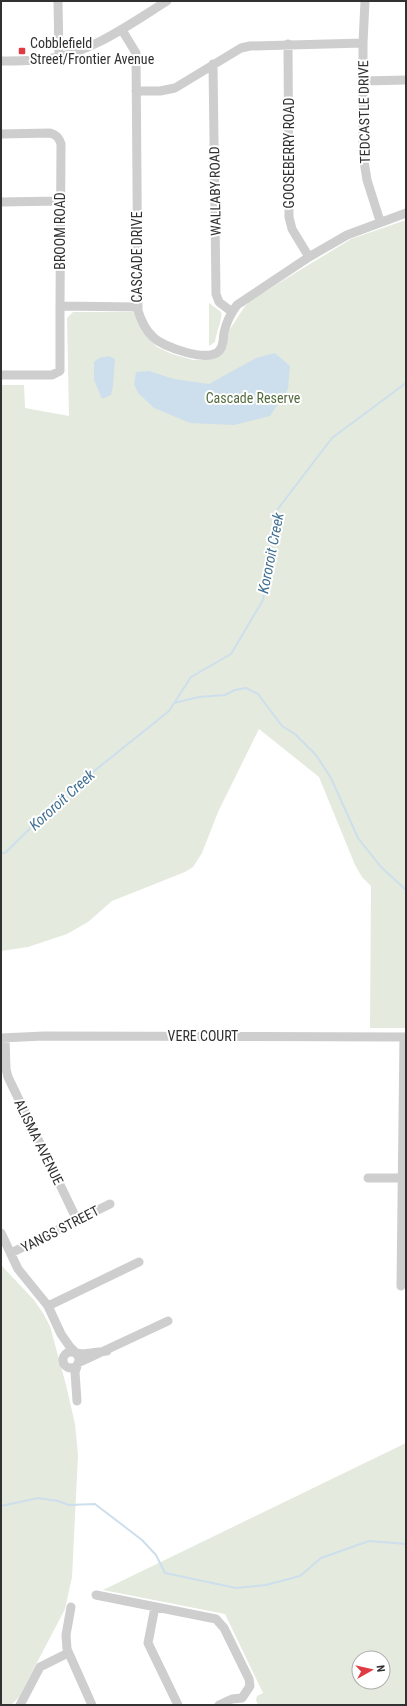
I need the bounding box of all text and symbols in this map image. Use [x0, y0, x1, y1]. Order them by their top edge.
place label: Cobblefield Street/Frontier Avenue [30, 35, 155, 67]
marker: Cobblefield Street/Frontier Avenue [17, 46, 27, 56]
street label: TEDCASTLE DRIVE [355, 60, 373, 164]
street label: GOOSEBERRY ROAD [281, 98, 297, 208]
street label: WALLABY ROAD [206, 146, 224, 236]
street label: BROOM ROAD [52, 192, 68, 270]
street label: CASCADE DRIVE [129, 211, 145, 303]
park label: Cascade Reserve [206, 390, 301, 406]
water label: Kororoit Creek [254, 511, 288, 595]
water label: Kororoit Creek [26, 766, 99, 834]
street label: VERE COURT [168, 1028, 238, 1044]
street label: ALISMA AVENUE [11, 1097, 67, 1187]
street label: YANGS STREET [18, 1202, 102, 1256]
north arrow [351, 1650, 391, 1690]
text: N [374, 1664, 387, 1673]

